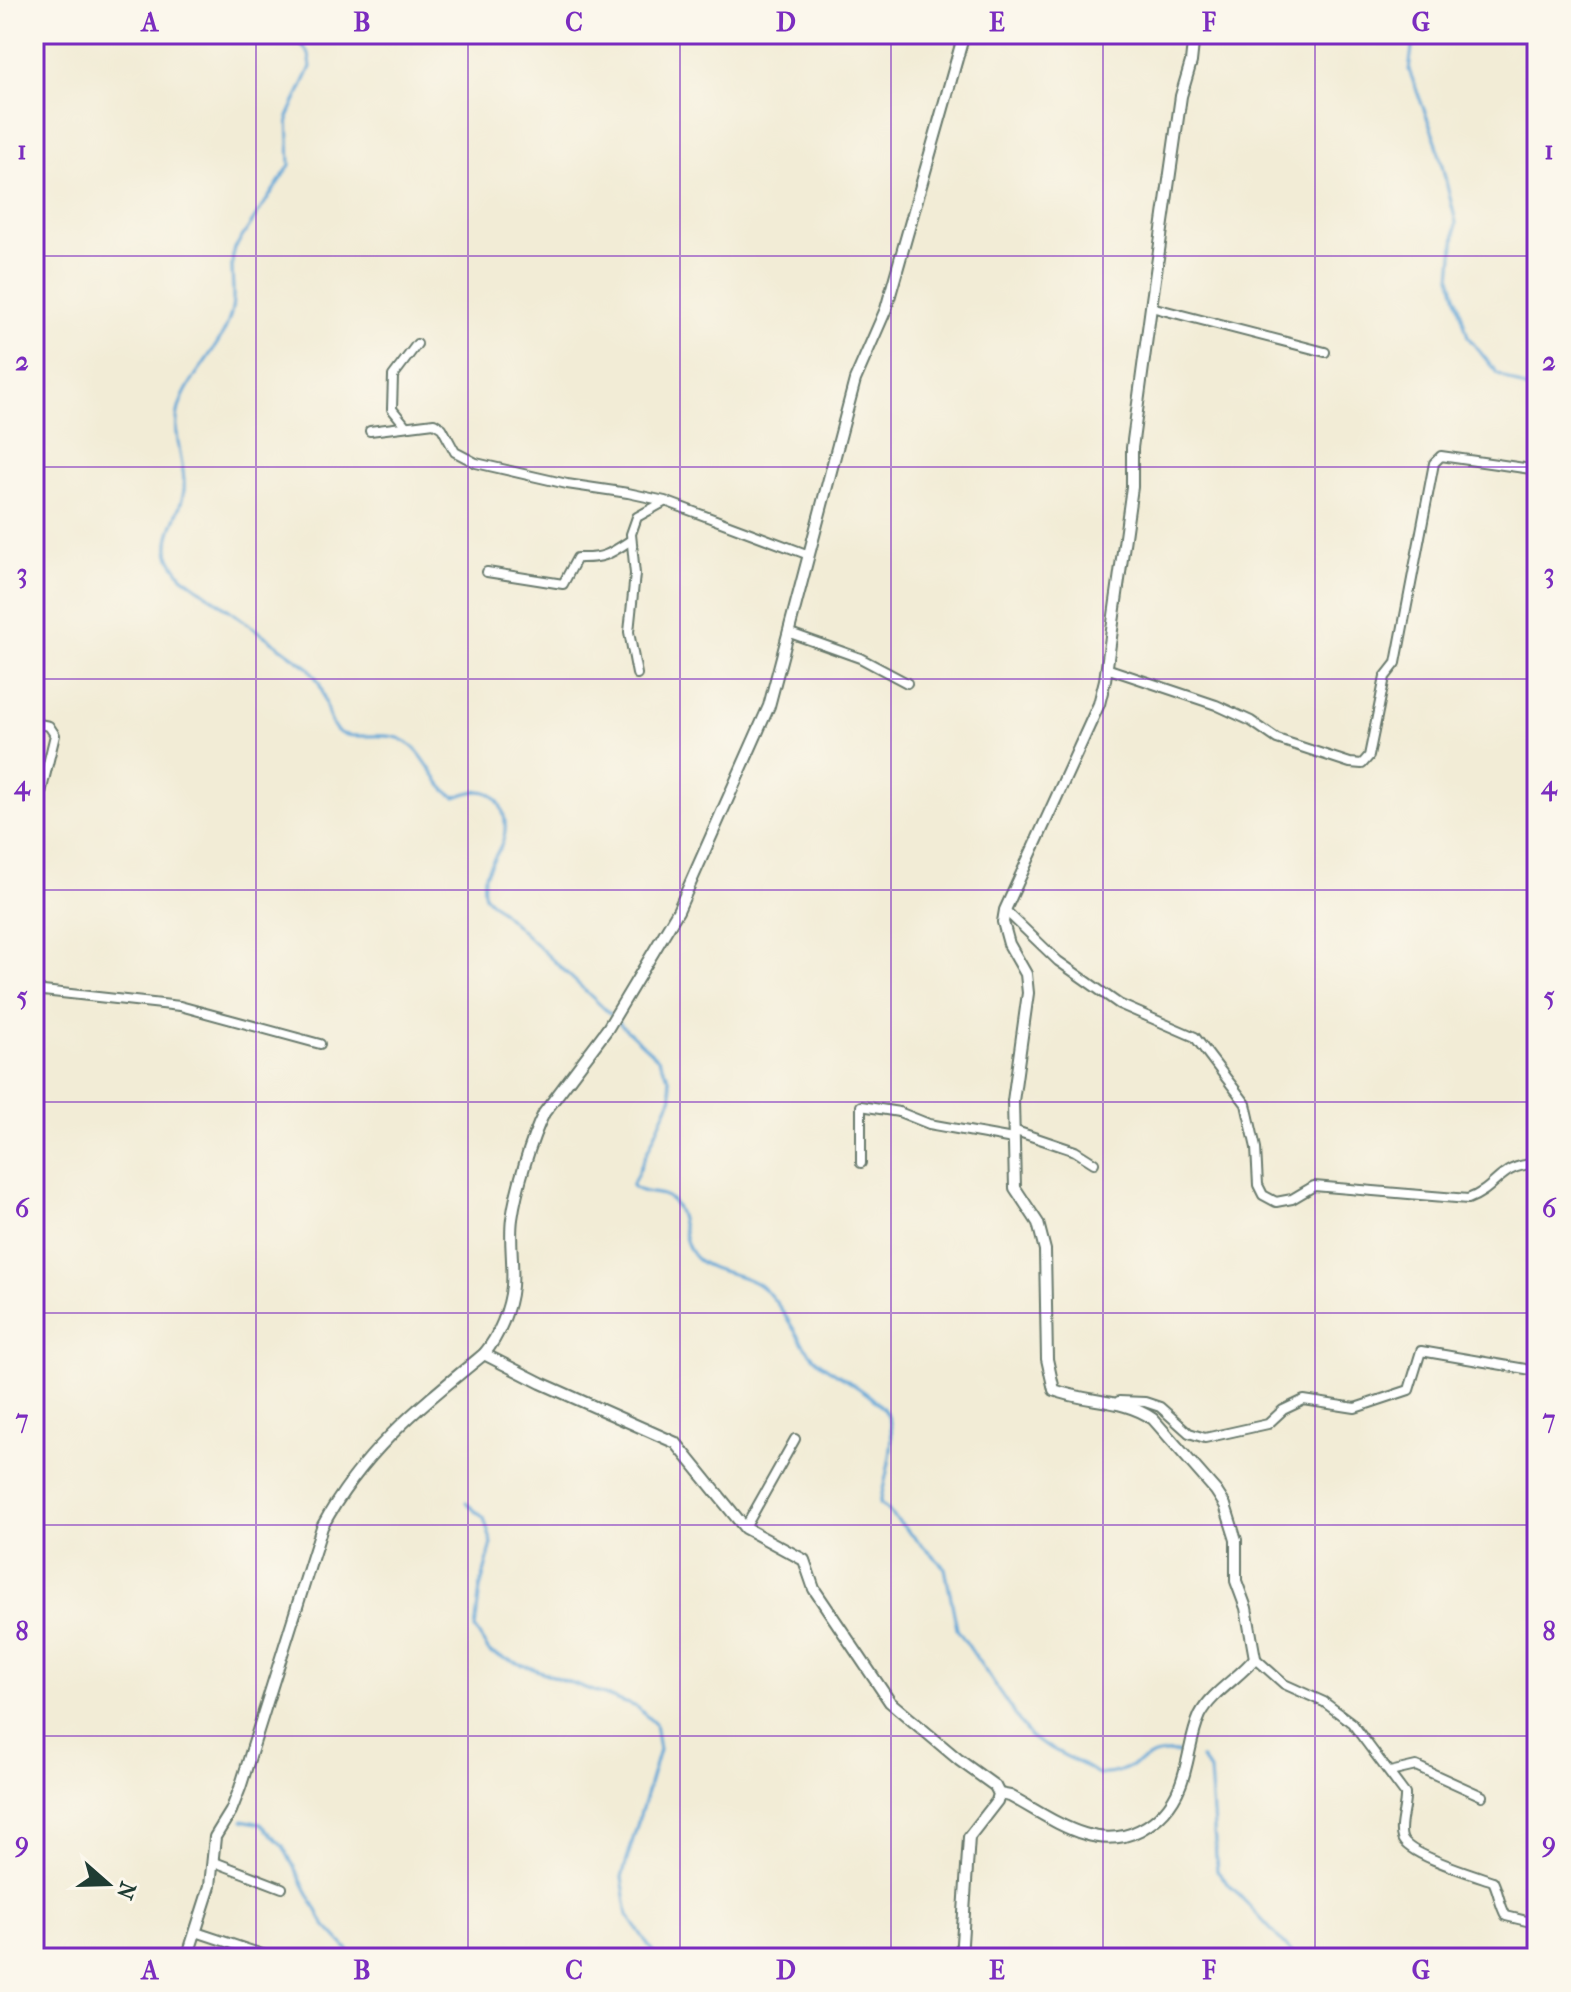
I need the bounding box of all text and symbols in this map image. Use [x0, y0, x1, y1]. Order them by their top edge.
text: A [140, 7, 160, 38]
text: B [354, 7, 371, 38]
text: C [565, 7, 583, 38]
text: D [776, 7, 796, 38]
text: E [989, 7, 1005, 38]
text: F [1201, 7, 1216, 38]
text: G [1412, 7, 1430, 38]
text: 1 [17, 135, 27, 166]
text: 1 [1544, 135, 1554, 166]
text: 2 [15, 346, 29, 377]
text: 2 [1542, 346, 1556, 377]
text: 3 [17, 558, 27, 589]
text: 3 [1544, 558, 1554, 589]
text: 4 [13, 770, 31, 802]
text: 4 [1540, 770, 1558, 802]
text: 5 [16, 981, 28, 1012]
text: 5 [1543, 981, 1555, 1012]
text: 6 [15, 1193, 30, 1224]
text: 6 [1542, 1193, 1557, 1224]
text: 7 [15, 1404, 29, 1435]
text: 7 [1542, 1404, 1556, 1435]
text: 8 [15, 1616, 29, 1647]
text: 8 [1542, 1616, 1556, 1647]
text: 9 [14, 1827, 29, 1858]
text: 9 [1541, 1827, 1556, 1858]
north arrow [68, 1844, 148, 1924]
text: N [111, 1878, 141, 1903]
text: A [140, 1955, 160, 1986]
text: B [354, 1955, 371, 1986]
text: C [565, 1955, 583, 1986]
text: D [776, 1955, 796, 1986]
text: E [989, 1955, 1005, 1986]
text: F [1201, 1955, 1216, 1986]
text: G [1412, 1955, 1430, 1986]

